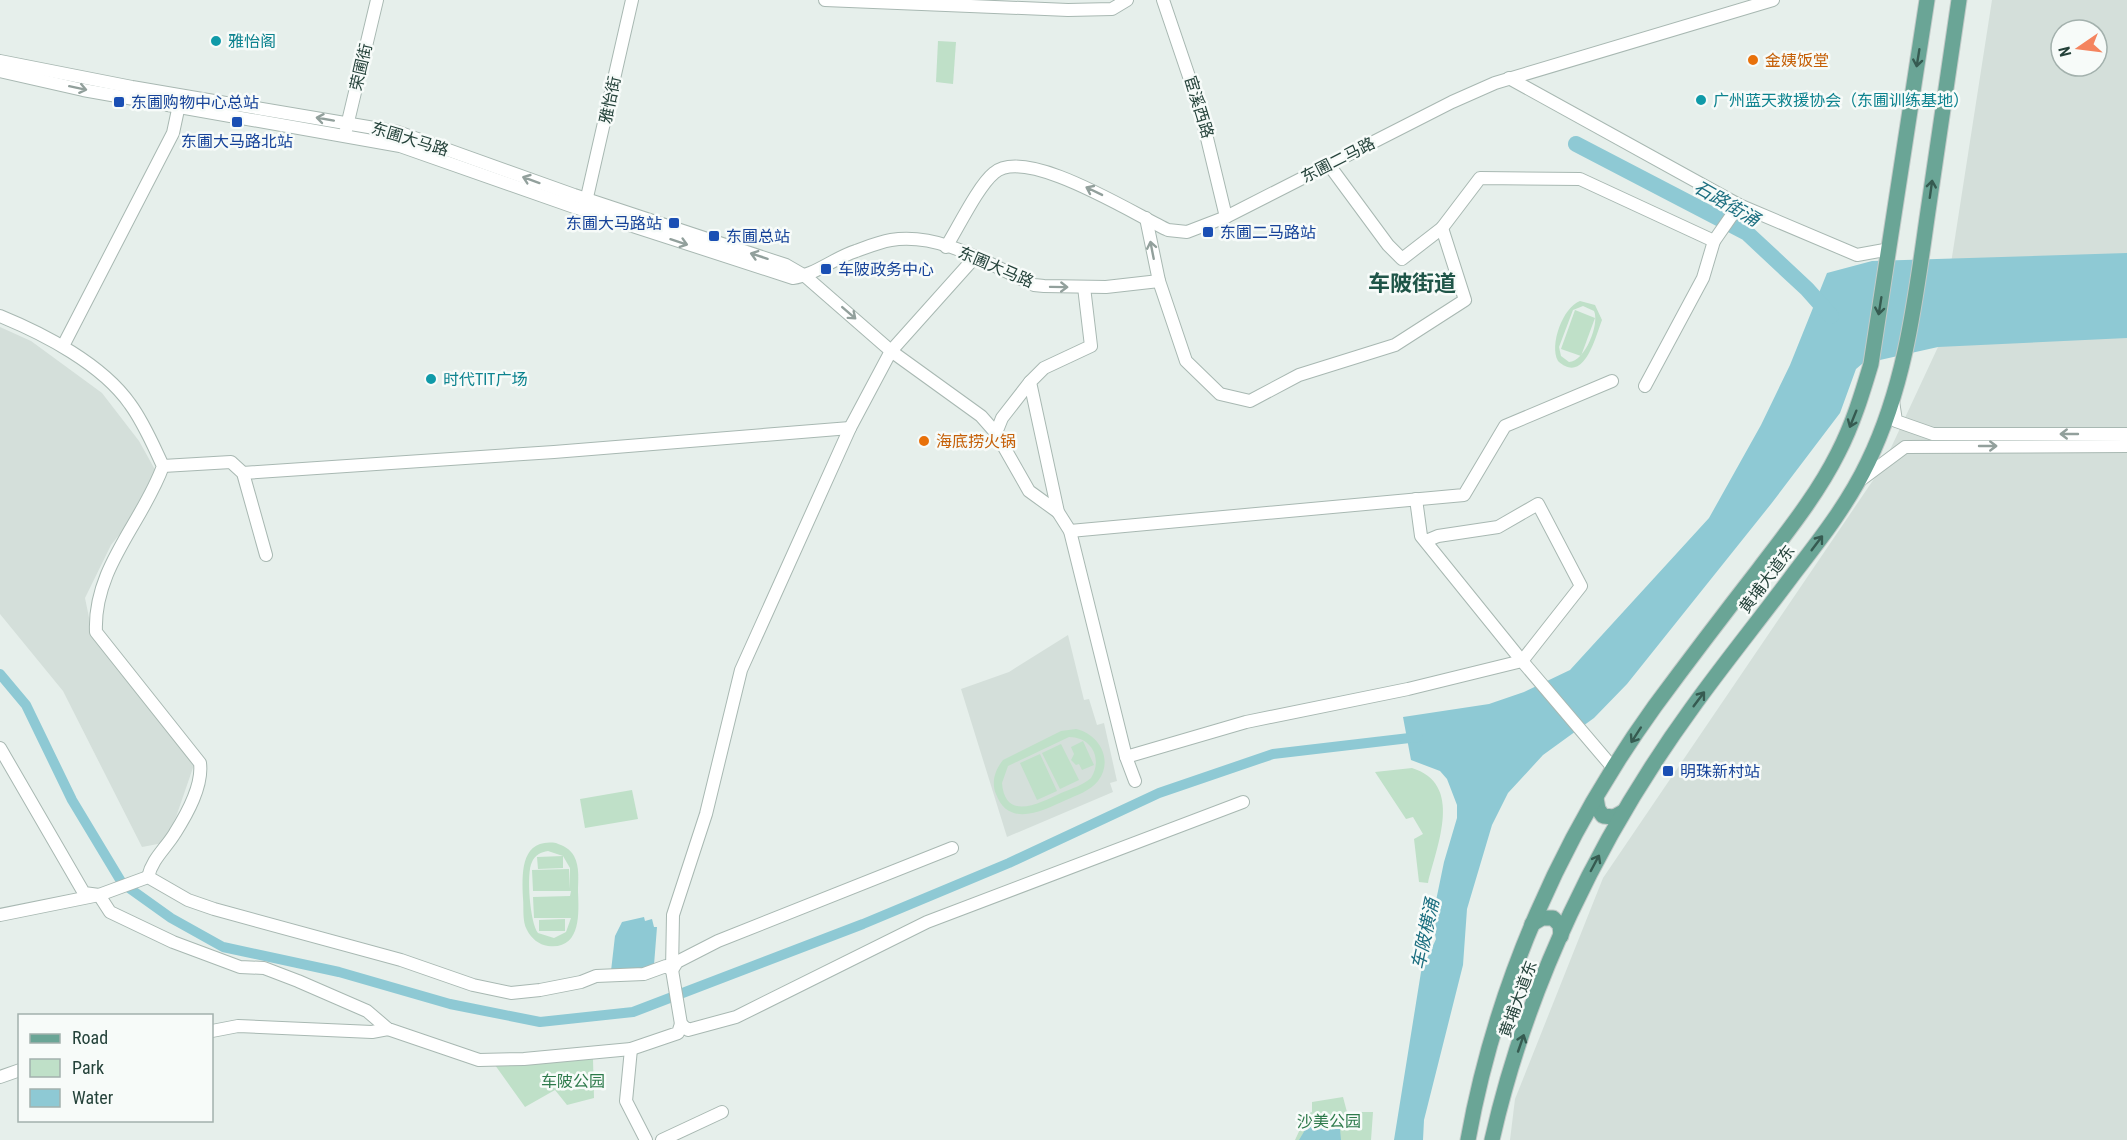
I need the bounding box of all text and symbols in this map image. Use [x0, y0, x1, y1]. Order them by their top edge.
north arrow [2049, 18, 2109, 78]
place label: 雅怡阁 [228, 32, 276, 51]
marker: 雅怡阁 [209, 34, 223, 48]
street label: 荣圃街 [346, 41, 376, 93]
text: N [2055, 44, 2075, 59]
one-way arrow [1913, 47, 1924, 67]
place label: 金姨饭堂 [1765, 51, 1829, 70]
marker: 金姨饭堂 [1746, 53, 1760, 67]
street label: 宦溪西路 [1181, 74, 1217, 140]
street label: 雅怡街 [596, 75, 624, 125]
one-way arrow [67, 83, 87, 94]
place label: 广州蓝天救援协会（东圃训练基地） [1713, 91, 1969, 110]
place label: 东圃购物中心总站 [131, 93, 259, 112]
marker: 广州蓝天救援协会（东圃训练基地） [1694, 93, 1708, 107]
marker: 东圃购物中心总站 [112, 95, 126, 109]
one-way arrow [316, 113, 335, 124]
marker: 东圃大马路北站 [230, 115, 244, 129]
street label: 东圃大马路 [369, 118, 451, 160]
place label: 东圃大马路北站 [181, 132, 293, 151]
street label: 东圃二马路 [1298, 133, 1378, 187]
one-way arrow [522, 174, 541, 185]
water label: 石路街涌 [1691, 176, 1765, 231]
one-way arrow [1925, 180, 1936, 200]
one-way arrow [1085, 185, 1103, 197]
place label: 东圃大马路站 [566, 214, 662, 233]
marker: 东圃大马路站 [667, 216, 681, 230]
place label: 东圃二马路站 [1220, 223, 1316, 242]
marker: 东圃二马路站 [1201, 225, 1215, 239]
place label: 东圃总站 [726, 227, 790, 246]
marker: 东圃总站 [707, 229, 721, 243]
one-way arrow [669, 238, 688, 249]
one-way arrow [1146, 241, 1157, 260]
street label: 东圃大马路 [955, 243, 1037, 291]
one-way arrow [750, 249, 769, 260]
place label: 车陂政务中心 [838, 260, 934, 279]
marker: 车陂政务中心 [819, 262, 833, 276]
district label: 车陂街道 [1368, 271, 1456, 296]
one-way arrow [1049, 281, 1069, 293]
one-way arrow [1875, 296, 1886, 316]
one-way arrow [841, 306, 856, 320]
place label: 时代TIT广场 [443, 370, 527, 389]
marker: 时代TIT广场 [424, 372, 438, 386]
one-way arrow [1847, 410, 1858, 428]
one-way arrow [2059, 428, 2079, 440]
place label: 海底捞火锅 [936, 432, 1016, 451]
marker: 海底捞火锅 [917, 434, 931, 448]
one-way arrow [1978, 440, 1998, 452]
one-way arrow [1811, 536, 1823, 552]
street label: 黄埔大道东 [1735, 541, 1799, 617]
one-way arrow [1693, 691, 1705, 707]
one-way arrow [1630, 726, 1642, 743]
place label: 明珠新村站 [1680, 762, 1760, 781]
marker: 明珠新村站 [1661, 764, 1675, 778]
one-way arrow [1589, 855, 1601, 872]
water label: 车陂横涌 [1407, 895, 1443, 971]
street label: 黄埔大道东 [1495, 958, 1541, 1040]
legend [18, 1014, 213, 1122]
text: Road [72, 1027, 108, 1048]
one-way arrow [1516, 1034, 1527, 1053]
text: Park [72, 1057, 104, 1078]
park label: 车陂公园 [541, 1072, 605, 1091]
text: Water [72, 1087, 114, 1108]
park label: 沙美公园 [1297, 1112, 1361, 1131]

